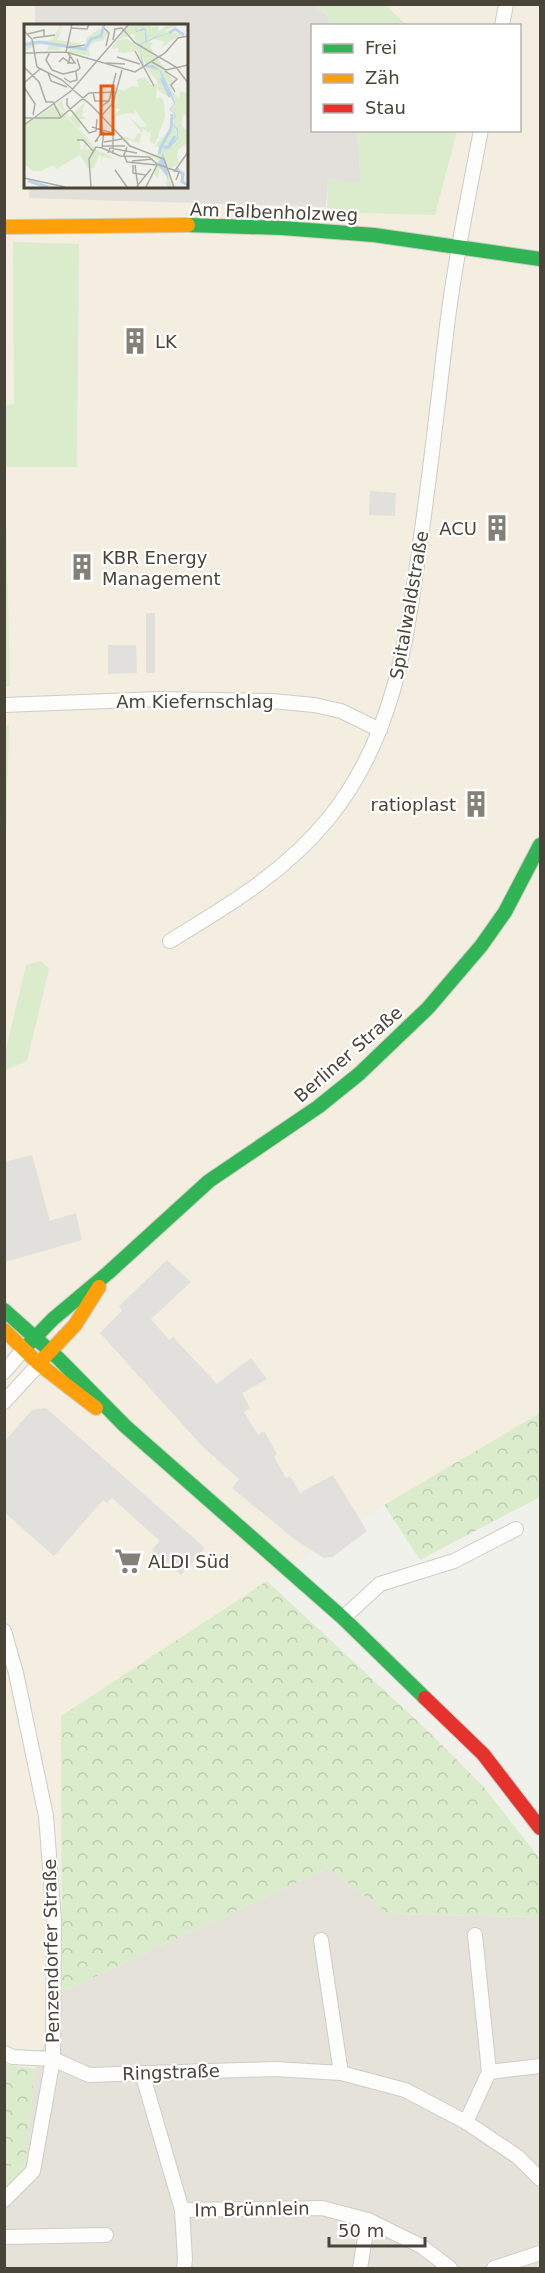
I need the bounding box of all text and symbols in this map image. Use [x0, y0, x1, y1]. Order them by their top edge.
inset map [24, 24, 188, 188]
legend [311, 24, 521, 132]
text: Frei [365, 37, 397, 58]
text: Zäh [365, 67, 400, 88]
text: Stau [365, 97, 406, 118]
street label: Am Falbenholzweg [190, 199, 358, 225]
building icon: LK [120, 326, 150, 356]
place label: LK [155, 331, 178, 352]
building icon: ACU [482, 513, 512, 543]
place label: ACU [439, 518, 477, 539]
street label: Spitalwaldstraße [386, 529, 432, 681]
place label: KBR Energy Management [102, 547, 221, 589]
building icon: KBR Energy Management [67, 552, 97, 582]
street label: Am Kiefernschlag [116, 691, 274, 712]
building icon: ratioplast [461, 789, 491, 819]
place label: ratioplast [371, 794, 456, 815]
street label: Berliner Straße [290, 1002, 406, 1106]
supermarket icon: ALDI Süd [113, 1546, 143, 1576]
place label: ALDI Süd [148, 1551, 230, 1572]
street label: Penzendorfer Straße [39, 1859, 63, 2043]
street label: Ringstraße [122, 2060, 220, 2084]
street label: Im Brünnlein [194, 2197, 310, 2221]
scale bar [329, 2210, 425, 2248]
text: 50 m [338, 2220, 384, 2241]

